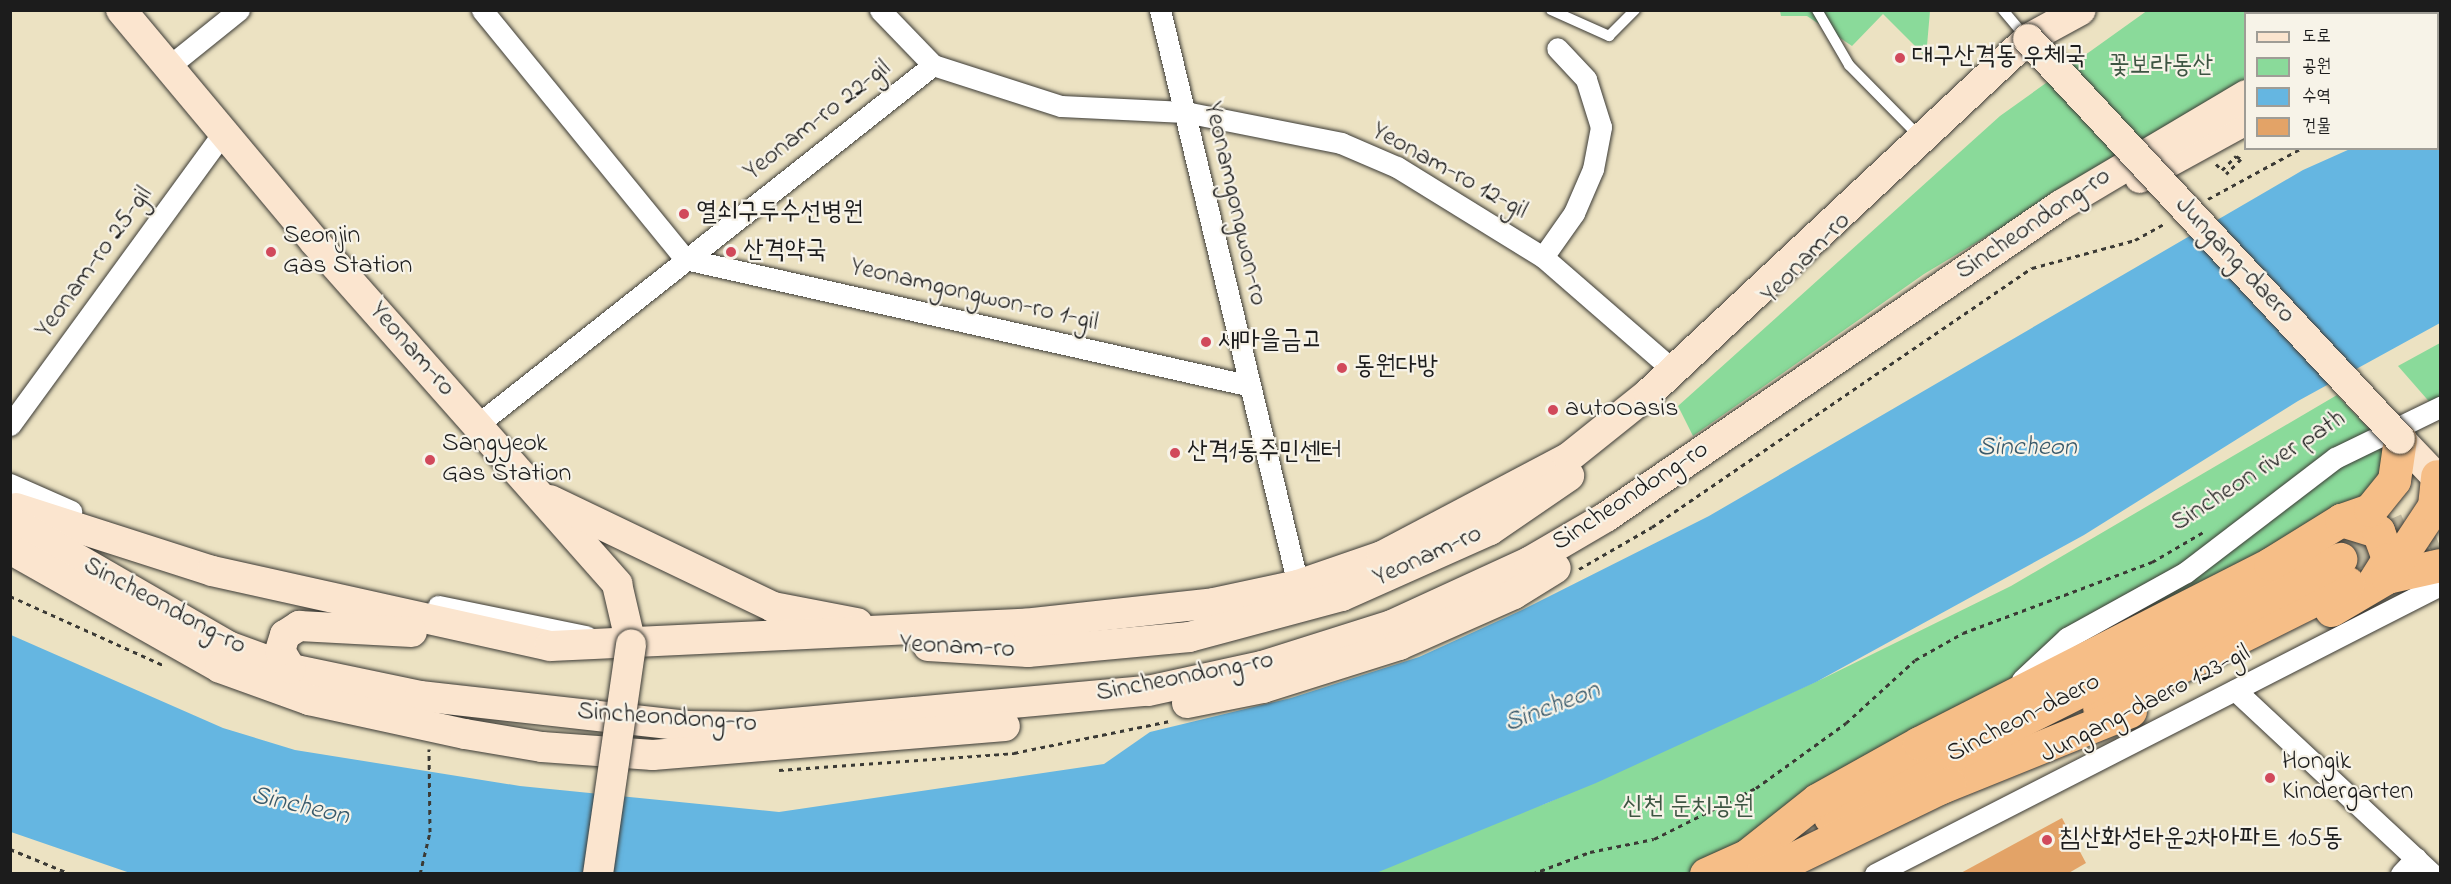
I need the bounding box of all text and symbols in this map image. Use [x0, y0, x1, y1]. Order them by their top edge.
legend [2244, 12, 2439, 150]
text: 도로 [2302, 24, 2331, 50]
place label: 대구산격동 우체국 [1912, 42, 2086, 74]
marker: 대구산격동 우체국 [1893, 51, 1907, 65]
park label: 꽃보라동산 [2109, 51, 2213, 83]
street label: Yeonam-ro 22-gil [738, 54, 898, 188]
text: 공원 [2302, 54, 2331, 80]
text: 수역 [2302, 84, 2331, 110]
street label: Yeonamgongwon-ro [1195, 99, 1273, 309]
text: 건물 [2302, 114, 2331, 140]
street label: Yeonam-ro 12-gil [1365, 116, 1533, 228]
street label: Sincheondong-ro [1951, 162, 2117, 288]
street label: Yeonam-ro 25-gil [29, 181, 161, 345]
street label: Jungang-daero [2167, 191, 2301, 331]
place label: 열쇠구두수선병원 [696, 198, 863, 230]
marker: 열쇠구두수선병원 [677, 207, 691, 221]
street label: Yeonam-ro [1756, 207, 1858, 311]
place label: Seonjin Gas Station [283, 221, 412, 282]
place label: 산격약국 [743, 236, 827, 268]
marker: Seonjin Gas Station [264, 245, 278, 259]
marker: 산격약국 [724, 245, 738, 259]
street label: Yeonamgongwon-ro 1-gil [847, 252, 1101, 340]
street label: Yeonam-ro [361, 296, 461, 404]
place label: 새마을금고 [1218, 326, 1323, 358]
marker: 새마을금고 [1199, 335, 1213, 349]
place label: 동원다방 [1354, 352, 1438, 384]
marker: 동원다방 [1335, 361, 1349, 375]
place label: autoOasis [1565, 394, 1678, 426]
marker: autoOasis [1546, 403, 1560, 417]
street label: Sincheon river path [2166, 404, 2352, 540]
place label: Sangyeok Gas Station [442, 429, 571, 490]
water label: Sincheon [1977, 432, 2077, 464]
street label: Sincheondong-ro [1547, 435, 1715, 559]
place label: 산격1동주민센터 [1187, 437, 1342, 469]
marker: 산격1동주민센터 [1168, 446, 1182, 460]
marker: Sangyeok Gas Station [423, 453, 437, 467]
street label: Yeonam-ro [1369, 519, 1487, 595]
street label: Sincheondong-ro [77, 551, 251, 663]
street label: Yeonam-ro [899, 629, 1015, 667]
street label: Jungang-daero 123-gil [2036, 639, 2256, 771]
street label: Sincheondong-ro [1094, 646, 1276, 710]
street label: Sincheon-daero [1942, 667, 2106, 771]
water label: Sincheon [1500, 674, 1604, 740]
street label: Sincheondong-ro [576, 697, 758, 741]
place label: Hongik Kindergarten [2282, 747, 2413, 808]
marker: Hongik Kindergarten [2263, 771, 2277, 785]
water label: Sincheon [248, 779, 352, 833]
park label: 신천 둔치공원 [1622, 792, 1754, 824]
place label: 침산화성타운2차아파트 105동 [2059, 824, 2343, 856]
marker: 침산화성타운2차아파트 105동 [2040, 833, 2054, 847]

